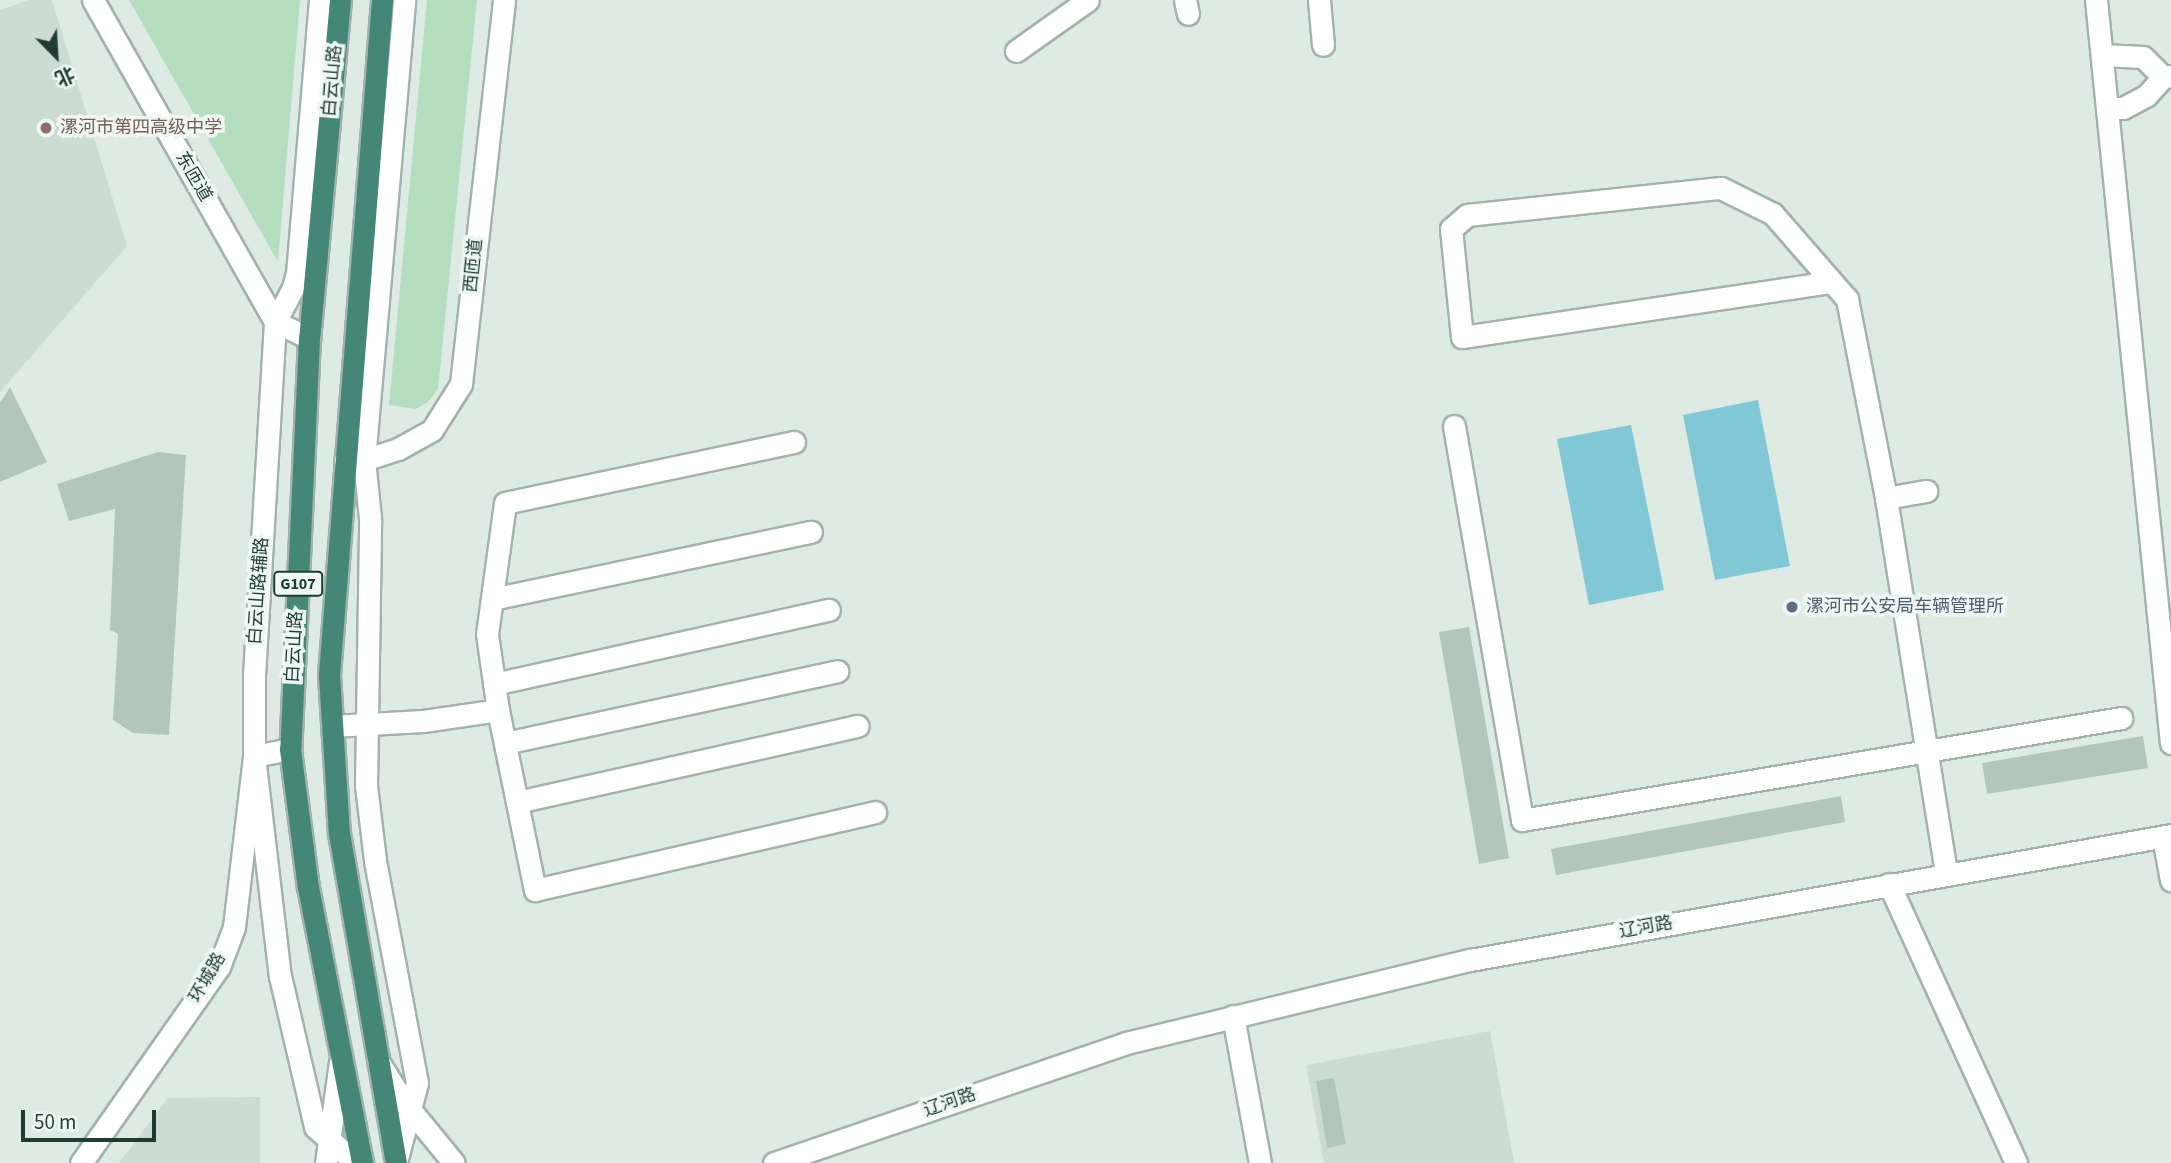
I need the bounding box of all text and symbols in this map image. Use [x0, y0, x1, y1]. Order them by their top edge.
north arrow [21, 21, 91, 91]
street label: 白云山路 [319, 44, 347, 118]
text: 北 [51, 59, 79, 92]
place label: 漯河市第四高级中学 [60, 117, 222, 139]
marker: 漯河市第四高级中学 [38, 120, 54, 136]
street label: 东匝道 [170, 148, 216, 206]
street label: 西匝道 [460, 238, 488, 294]
street label: 白云山路辅路 [244, 536, 274, 646]
road number: G107 [272, 572, 324, 596]
place label: 漯河市公安局车辆管理所 [1806, 596, 2004, 618]
marker: 漯河市公安局车辆管理所 [1784, 599, 1800, 615]
street label: 白云山路 [282, 610, 308, 684]
street label: 辽河路 [1618, 913, 1674, 943]
street label: 环城路 [185, 949, 231, 1007]
street label: 辽河路 [921, 1084, 979, 1122]
scale bar [24, 1096, 159, 1140]
text: 50 m [34, 1107, 76, 1137]

